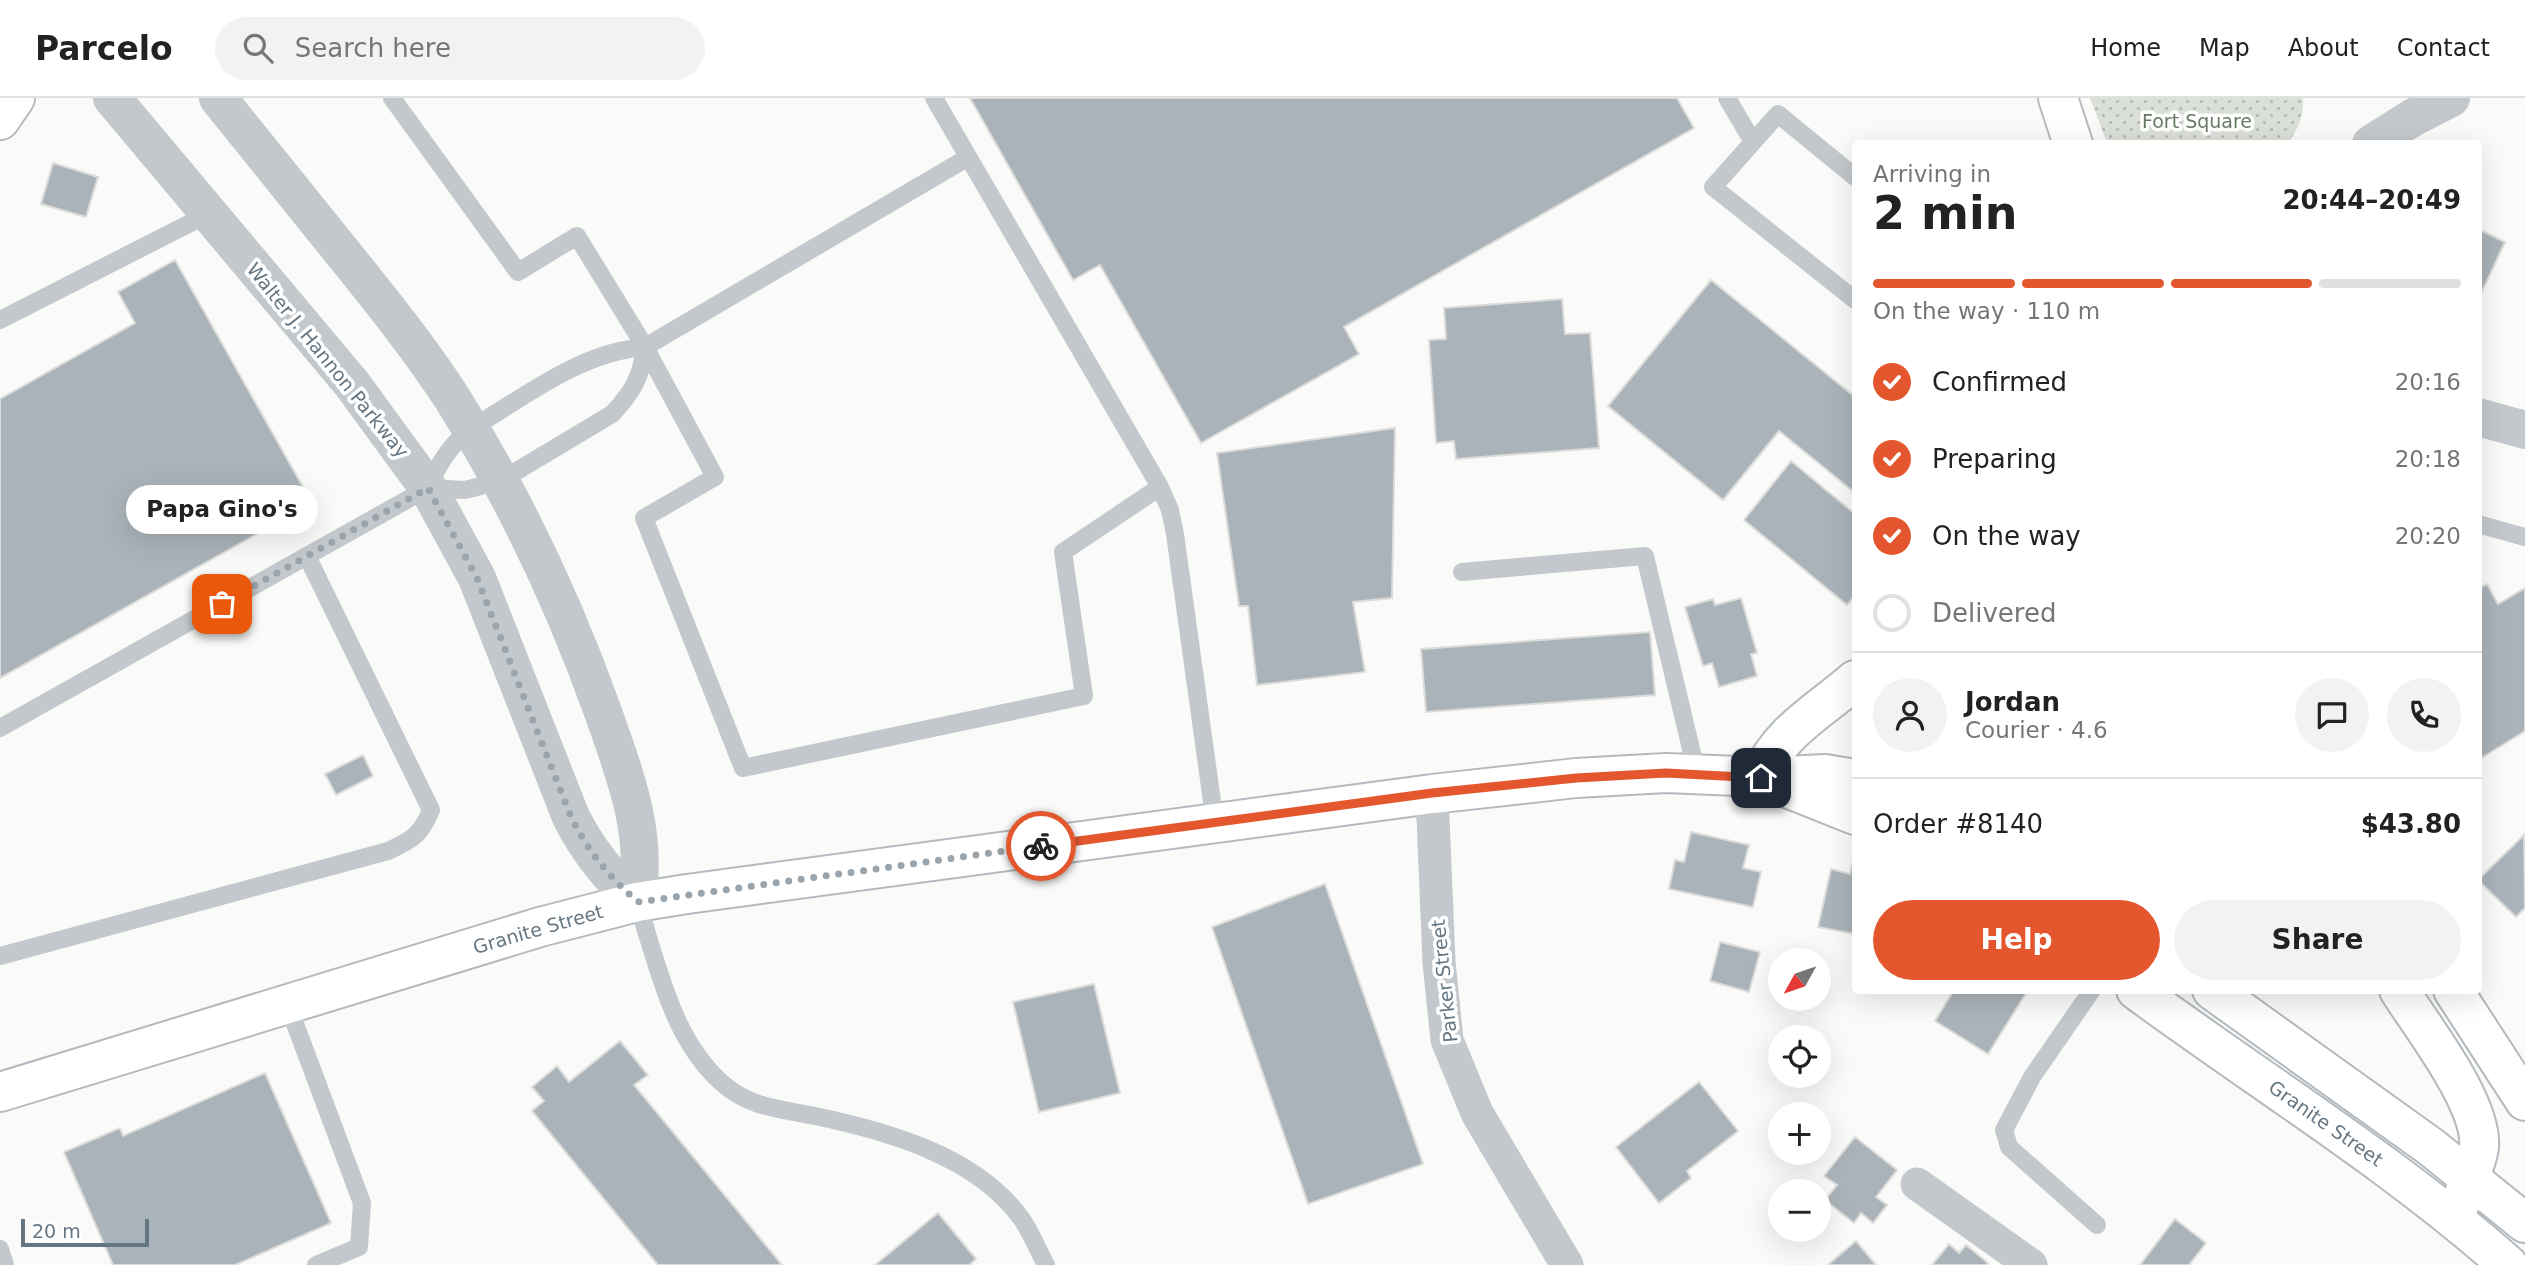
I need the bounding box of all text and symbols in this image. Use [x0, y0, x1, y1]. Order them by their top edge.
search box [215, 17, 705, 80]
text: Parcelo [35, 29, 173, 68]
icon: search [239, 29, 277, 67]
text: Search here [295, 33, 451, 63]
text: Home [2090, 34, 2161, 62]
text: Map [2199, 34, 2250, 62]
text: About [2288, 34, 2359, 62]
text: Contact [2397, 34, 2490, 62]
park label: Fort Square [2142, 110, 2252, 132]
text: Arriving in [1873, 161, 1991, 187]
text: 20:44–20:49 [2282, 185, 2461, 215]
text: 2 min [1873, 186, 2017, 240]
street label: Walter J. Hannon Parkway [243, 258, 413, 462]
text: On the way · 110 m [1873, 298, 2100, 324]
icon: check [1873, 363, 1911, 401]
text: Confirmed [1932, 367, 2067, 397]
text: 20:16 [2395, 369, 2461, 395]
icon: check [1873, 440, 1911, 478]
text: Preparing [1932, 444, 2057, 474]
text: 20:18 [2395, 446, 2461, 472]
callout: Papa Gino's [126, 485, 318, 534]
text: Papa Gino's [146, 496, 298, 522]
icon: check [1873, 517, 1911, 555]
text: On the way [1932, 521, 2081, 551]
text: 20:20 [2395, 523, 2461, 549]
pin [192, 574, 252, 634]
icon: bag [203, 585, 241, 623]
text: Delivered [1932, 598, 2056, 628]
button: person [1873, 678, 1947, 752]
button: chat [2295, 678, 2369, 752]
button: phone [2387, 678, 2461, 752]
text: Jordan [1965, 687, 2060, 717]
text: Courier · 4.6 [1965, 717, 2108, 743]
pin [1731, 748, 1791, 808]
icon: home [1742, 759, 1780, 797]
text: Order #8140 [1873, 809, 2043, 839]
text: $43.80 [2361, 809, 2461, 839]
courier [1006, 811, 1076, 881]
icon: bike [1022, 827, 1060, 865]
street label: Granite Street [470, 900, 606, 958]
button: Help [1873, 900, 2160, 980]
button: Share [2174, 900, 2461, 980]
street label: Parker Street [1427, 918, 1461, 1044]
north arrow [1768, 948, 1830, 1012]
map controls [1768, 948, 1831, 1242]
button: locate [1768, 1025, 1831, 1088]
street label: Granite Street [2265, 1075, 2387, 1171]
button: + [1768, 1102, 1831, 1165]
button: − [1768, 1179, 1831, 1242]
scale bar [21, 1216, 149, 1248]
text: 20 m [32, 1220, 81, 1242]

